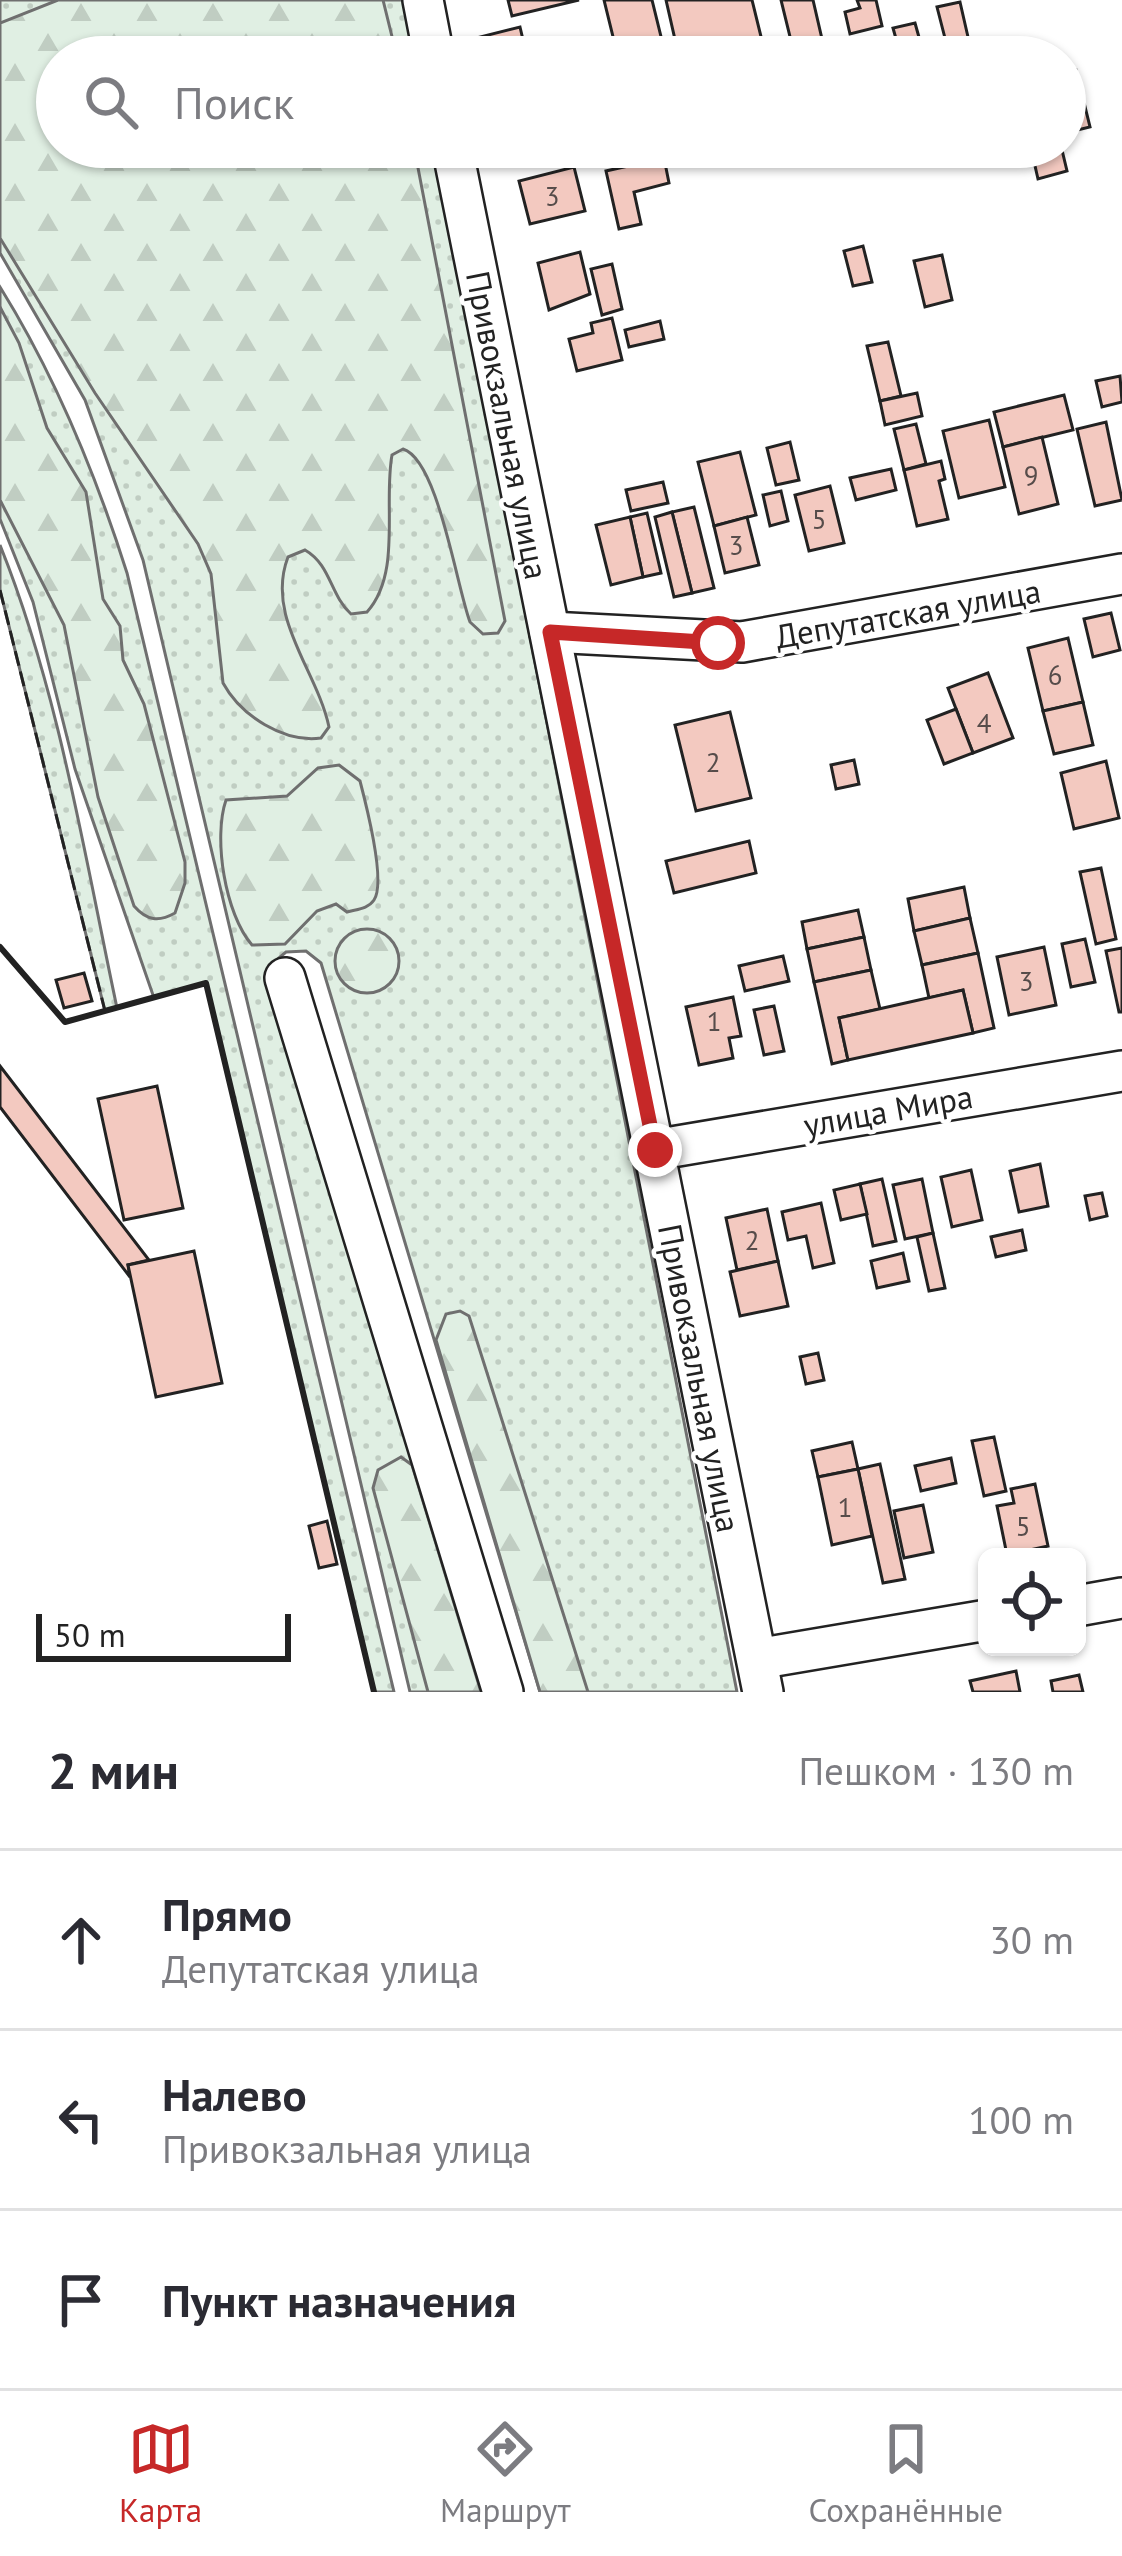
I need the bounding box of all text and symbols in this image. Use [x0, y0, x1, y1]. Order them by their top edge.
search box [36, 36, 1086, 168]
icon: search [78, 69, 144, 135]
text: Поиск [174, 73, 294, 131]
house number: 3 [545, 179, 559, 213]
street label: Привокзальная улица [457, 267, 559, 583]
house number: 9 [1024, 458, 1038, 492]
house number: 5 [812, 502, 826, 536]
house number: 3 [729, 528, 743, 562]
street label: Депутатская улица [772, 568, 1044, 658]
route start [691, 616, 745, 670]
house number: 6 [1048, 658, 1062, 692]
house number: 4 [977, 706, 992, 740]
house number: 2 [706, 745, 720, 779]
house number: 3 [1019, 964, 1033, 998]
house number: 1 [707, 1004, 721, 1038]
street label: улица Мира [800, 1074, 976, 1146]
route end [628, 1123, 682, 1177]
street label: Привокзальная улица [649, 1220, 751, 1536]
house number: 2 [745, 1223, 759, 1257]
house number: 1 [838, 1490, 852, 1524]
house number: 5 [1016, 1509, 1030, 1543]
map controls [978, 1548, 1086, 1656]
button: locate [978, 1548, 1086, 1656]
scale bar [36, 1608, 291, 1661]
text: 50 m [54, 1613, 126, 1656]
text: 2 мин [48, 1737, 179, 1803]
text: Пешком · 130 m [798, 1745, 1074, 1796]
text: Прямо [162, 1885, 292, 1943]
icon: ahead [48, 1907, 114, 1973]
text: 30 m [989, 1914, 1074, 1965]
text: Депутатская улица [162, 1943, 480, 1994]
text: Налево [162, 2065, 307, 2123]
icon: left [48, 2087, 114, 2153]
text: 100 m [968, 2094, 1074, 2145]
text: Привокзальная улица [162, 2123, 532, 2174]
icon: arrive [48, 2267, 114, 2333]
text: Пункт назначения [162, 2271, 516, 2329]
tab: Карта [119, 2416, 202, 2531]
tab: Маршрут [440, 2416, 571, 2531]
tab: Сохранённые [808, 2416, 1003, 2531]

